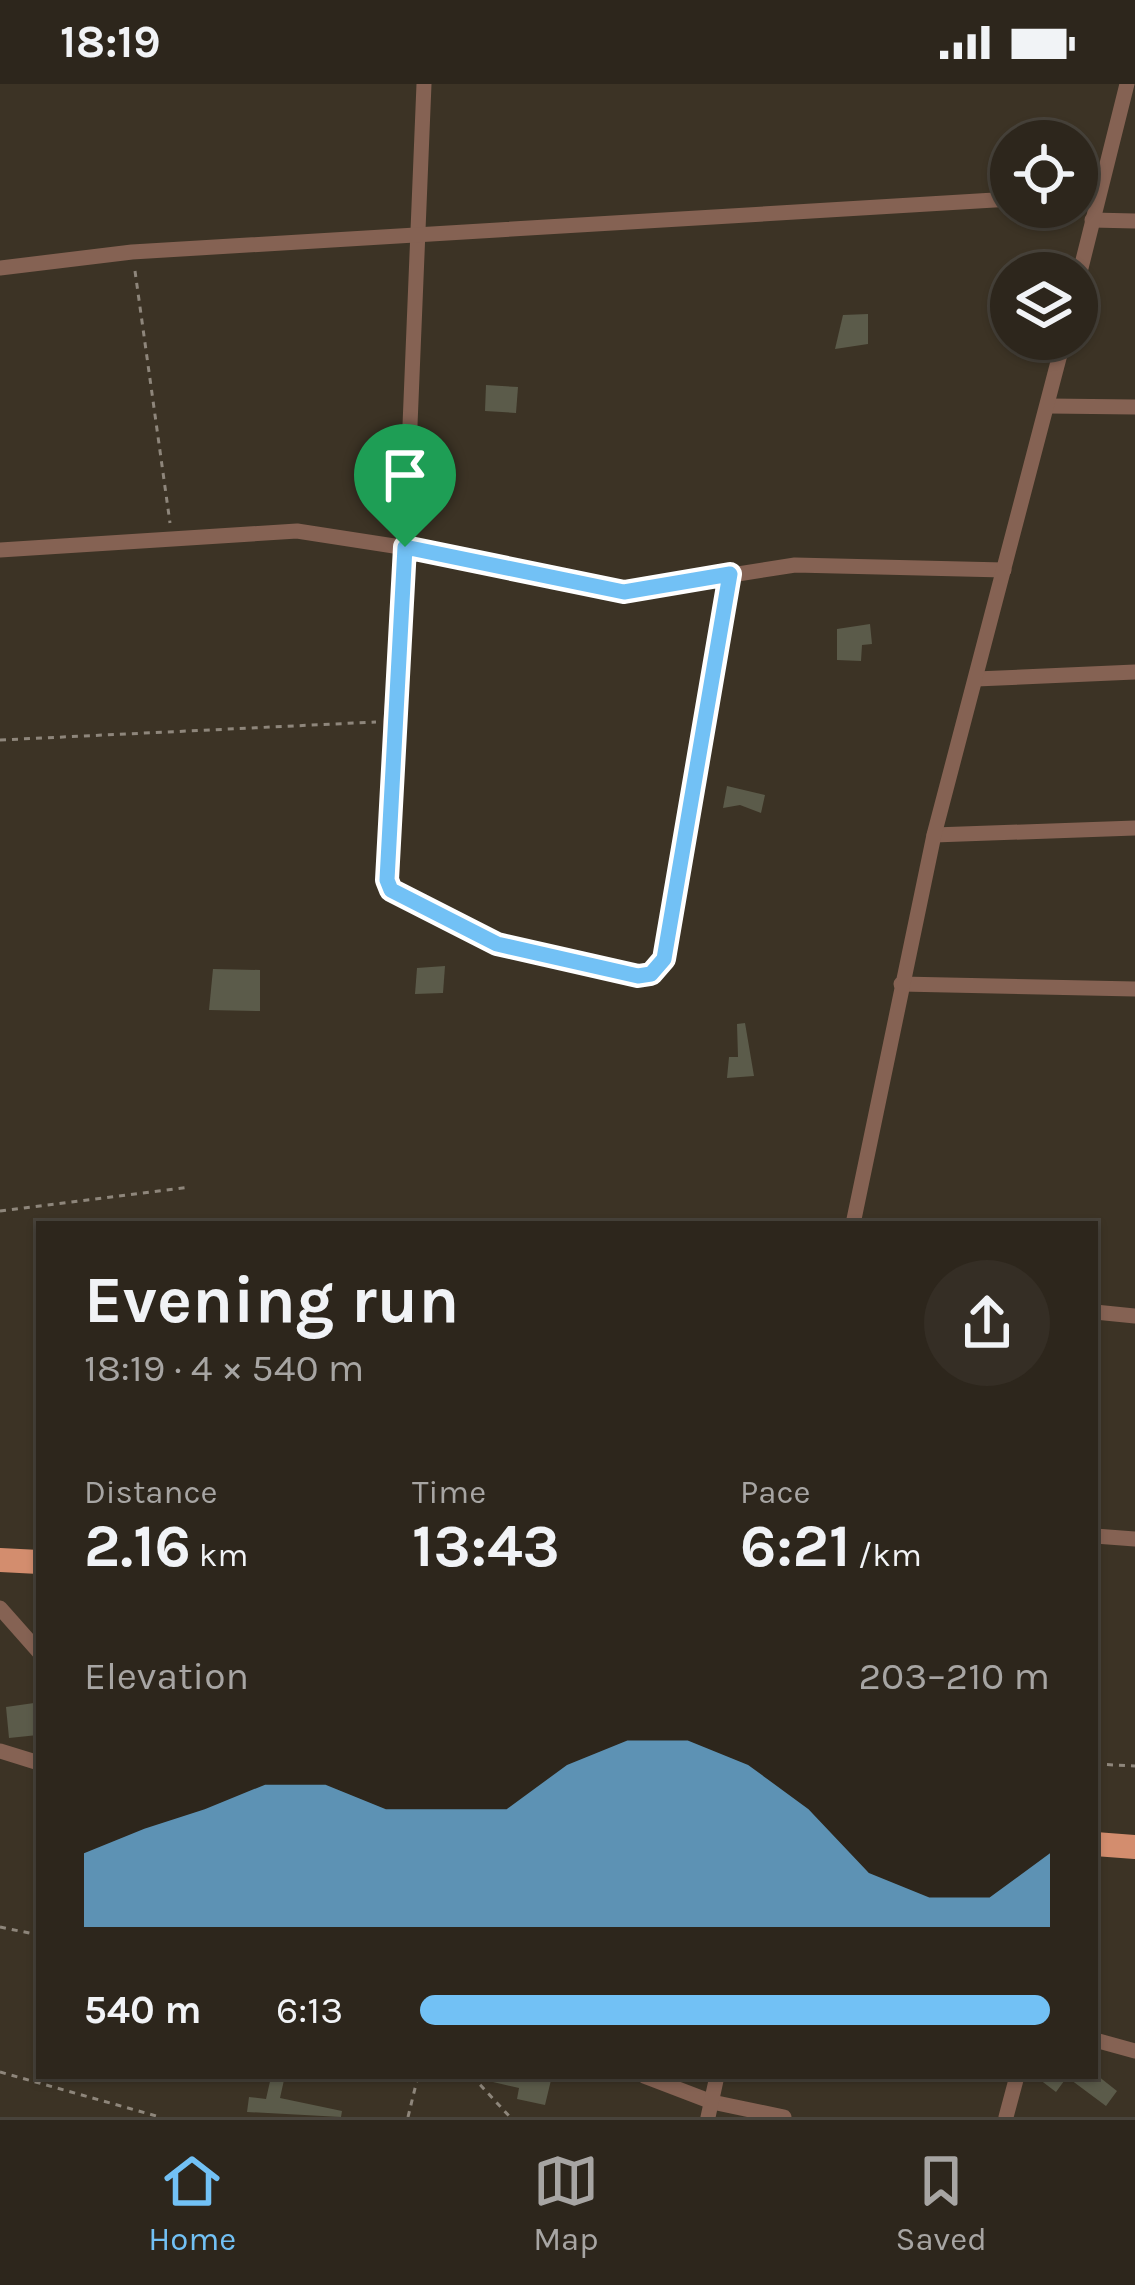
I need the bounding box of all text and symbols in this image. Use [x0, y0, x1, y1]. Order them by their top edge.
text: 18:19 [60, 16, 161, 68]
map controls [990, 120, 1098, 360]
button: locate [990, 120, 1098, 228]
button: layers [990, 252, 1098, 360]
pin [354, 424, 456, 547]
icon: arrive [372, 442, 438, 508]
button: share [924, 1260, 1050, 1386]
text: Evening run [84, 1261, 459, 1339]
text: 18:19 · 4 × 540 m [84, 1345, 364, 1391]
text: Distance [84, 1473, 217, 1511]
text: Time [412, 1473, 486, 1511]
text: Pace [740, 1473, 810, 1511]
text: 2.16 [84, 1511, 191, 1581]
text: 13:43 [412, 1511, 560, 1581]
text: 6:21 [740, 1511, 850, 1581]
text: km [191, 1536, 248, 1574]
text: /km [850, 1536, 922, 1574]
text: Elevation [84, 1653, 249, 1699]
text: 203–210 m [858, 1653, 1050, 1699]
text: 540 m [84, 1987, 201, 2033]
text: 6:13 [276, 1987, 343, 2033]
tab: Home [148, 2148, 236, 2258]
tab: Map [533, 2148, 599, 2258]
tab: Saved [895, 2148, 987, 2258]

